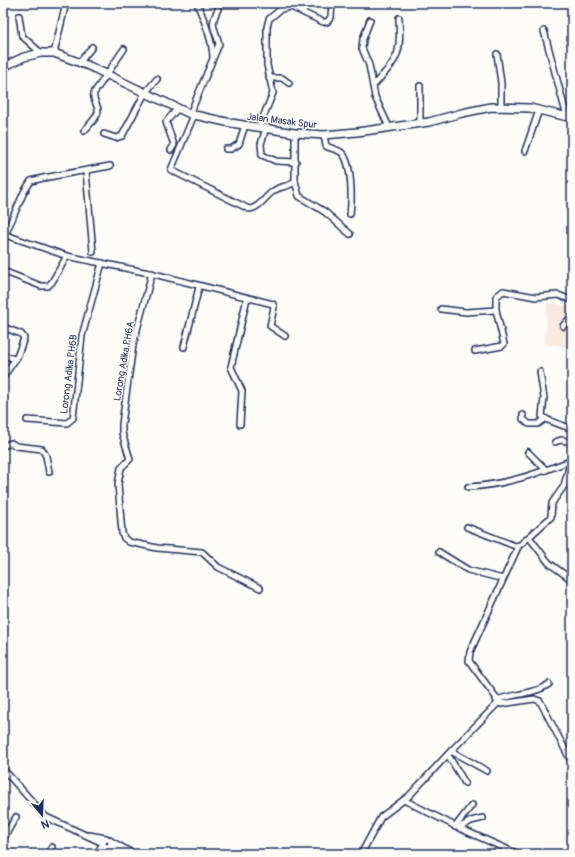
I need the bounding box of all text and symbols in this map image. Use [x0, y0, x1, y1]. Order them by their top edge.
street label: Jalan Masak Spur [246, 111, 318, 131]
street label: Lorong Adika PH6A [111, 320, 137, 402]
street label: Lorong Adika PH6B [58, 333, 80, 415]
north arrow [22, 795, 62, 835]
text: N [39, 817, 51, 832]

